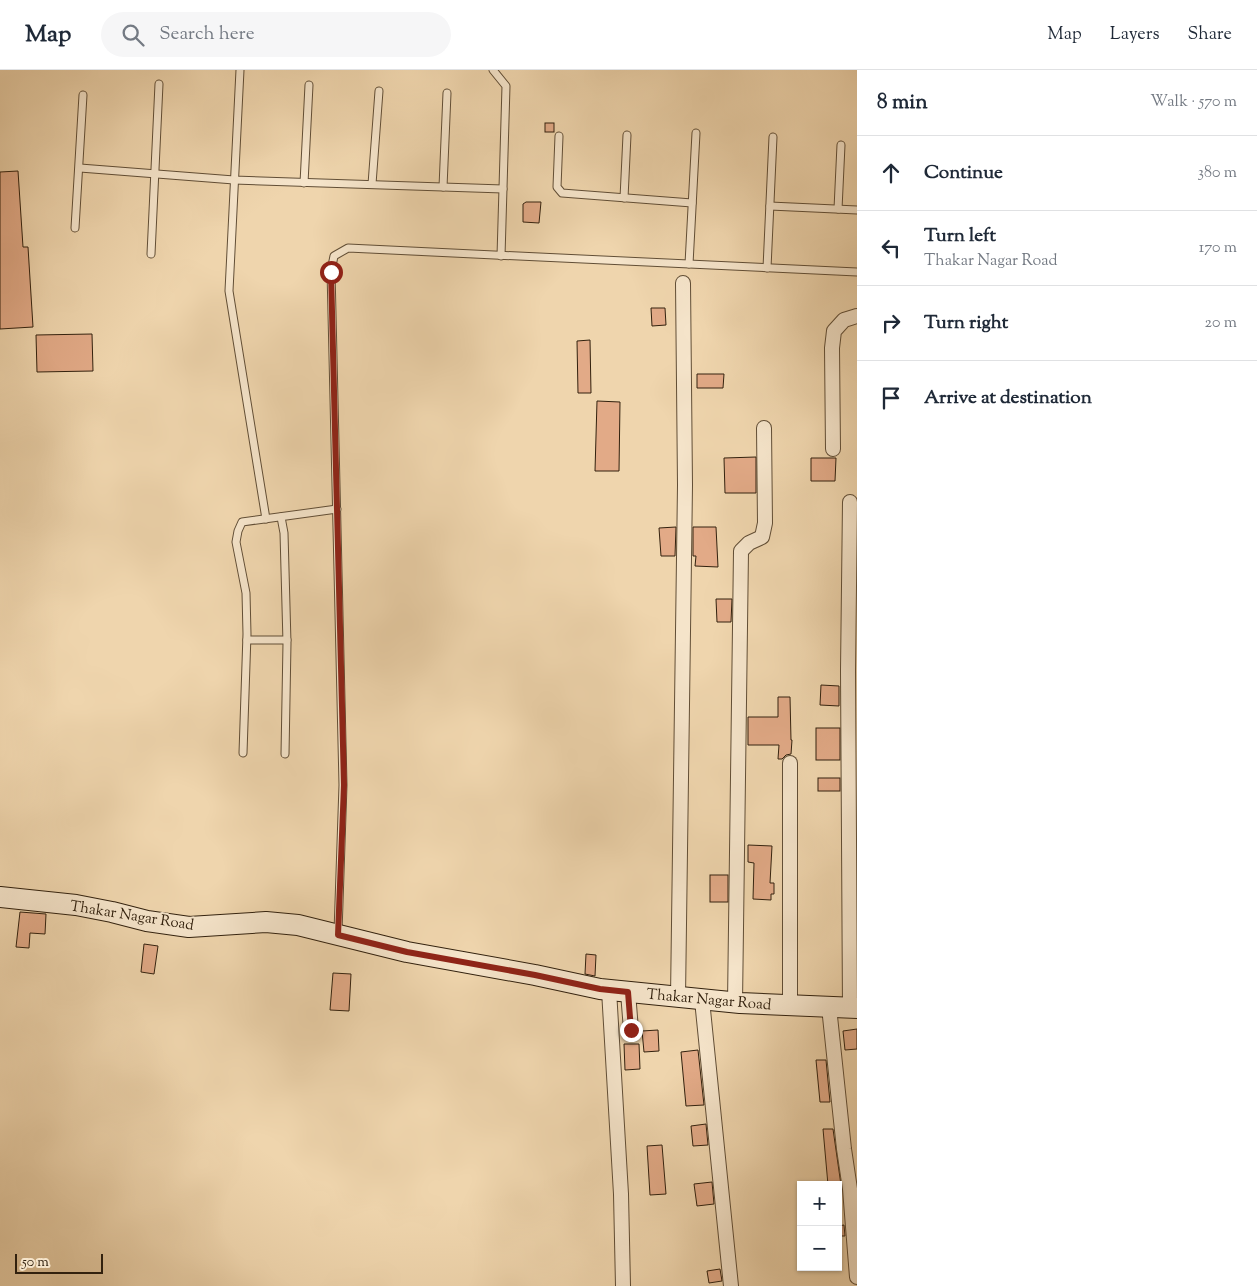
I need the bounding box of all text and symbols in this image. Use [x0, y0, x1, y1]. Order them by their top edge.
search box [101, 12, 451, 57]
text: Map [25, 18, 71, 52]
icon: search [119, 21, 147, 49]
text: Search here [159, 21, 255, 48]
text: Map [1047, 22, 1082, 48]
text: Layers [1110, 22, 1160, 48]
text: Share [1188, 22, 1232, 48]
text: 8 min [877, 88, 928, 118]
text: Walk · 570 m [1150, 91, 1237, 114]
icon: ahead [877, 159, 905, 187]
text: Continue [924, 160, 1003, 187]
text: 380 m [1197, 162, 1237, 185]
text: Turn left [924, 223, 996, 250]
icon: left [877, 234, 905, 262]
text: 170 m [1199, 237, 1237, 260]
text: Thakar Nagar Road [924, 250, 1057, 273]
route start [320, 261, 343, 284]
icon: right [877, 309, 905, 337]
text: Turn right [924, 310, 1008, 337]
text: 20 m [1204, 312, 1237, 335]
icon: arrive [877, 384, 905, 412]
text: Arrive at destination [924, 385, 1092, 412]
street label: Thakar Nagar Road [68, 896, 196, 937]
street label: Thakar Nagar Road [646, 985, 773, 1016]
route end [620, 1019, 643, 1042]
map controls [797, 1181, 842, 1271]
button: + [797, 1181, 842, 1226]
button: − [797, 1226, 842, 1271]
scale bar [15, 1251, 102, 1274]
text: 50 m [22, 1253, 49, 1273]

